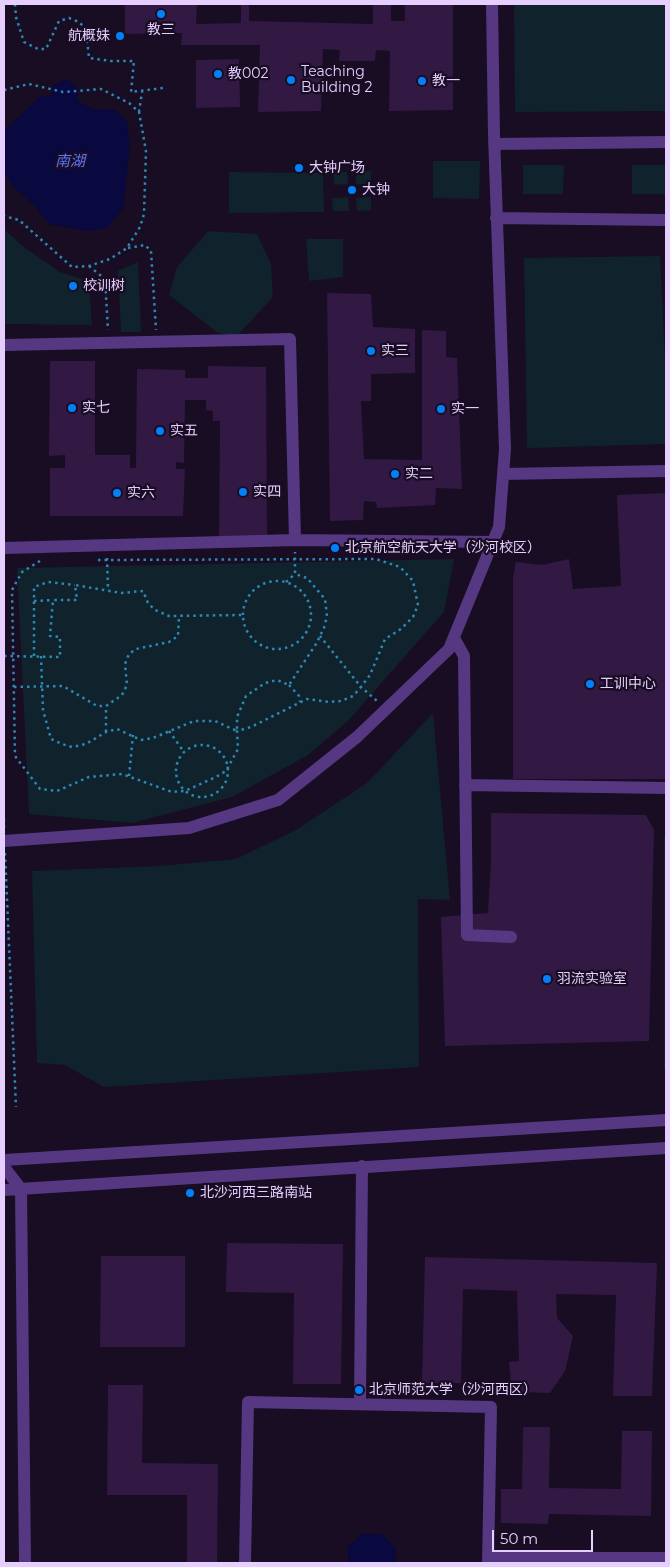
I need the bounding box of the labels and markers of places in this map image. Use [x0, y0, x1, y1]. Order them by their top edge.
marker: 教三 [155, 8, 167, 20]
place label: 教三 [147, 22, 175, 38]
place label: 航概妹 [68, 28, 110, 44]
marker: 航概妹 [114, 30, 126, 42]
place label: Teaching Building 2 [301, 64, 372, 96]
place label: 教002 [228, 66, 268, 82]
marker: 教002 [212, 68, 224, 80]
place label: 教一 [432, 73, 460, 89]
marker: Teaching Building 2 [285, 74, 297, 86]
marker: 教一 [416, 75, 428, 87]
place label: 大钟广场 [309, 160, 365, 176]
marker: 大钟广场 [293, 162, 305, 174]
place label: 大钟 [362, 182, 390, 198]
marker: 大钟 [346, 184, 358, 196]
place label: 校训树 [83, 278, 125, 294]
marker: 校训树 [67, 280, 79, 292]
place label: 实三 [381, 343, 409, 359]
marker: 实三 [365, 345, 377, 357]
place label: 实七 [82, 400, 110, 416]
place label: 实一 [451, 401, 479, 417]
marker: 实七 [66, 402, 78, 414]
marker: 实一 [435, 403, 447, 415]
place label: 实五 [170, 423, 198, 439]
marker: 实五 [154, 425, 166, 437]
place label: 实二 [405, 466, 433, 482]
marker: 实二 [389, 468, 401, 480]
place label: 实四 [253, 484, 281, 500]
place label: 实六 [127, 485, 155, 501]
marker: 实四 [237, 486, 249, 498]
marker: 实六 [111, 487, 123, 499]
place label: 北京航空航天大学（沙河校区） [345, 540, 541, 556]
marker: 北京航空航天大学（沙河校区） [329, 542, 341, 554]
place label: 工训中心 [600, 676, 656, 692]
marker: 工训中心 [584, 678, 596, 690]
place label: 羽流实验室 [557, 971, 627, 987]
marker: 羽流实验室 [541, 973, 553, 985]
place label: 北沙河西三路南站 [200, 1185, 312, 1201]
marker: 北沙河西三路南站 [184, 1187, 196, 1199]
place label: 北京师范大学（沙河西区） [369, 1382, 537, 1398]
marker: 北京师范大学（沙河西区） [353, 1384, 365, 1396]

